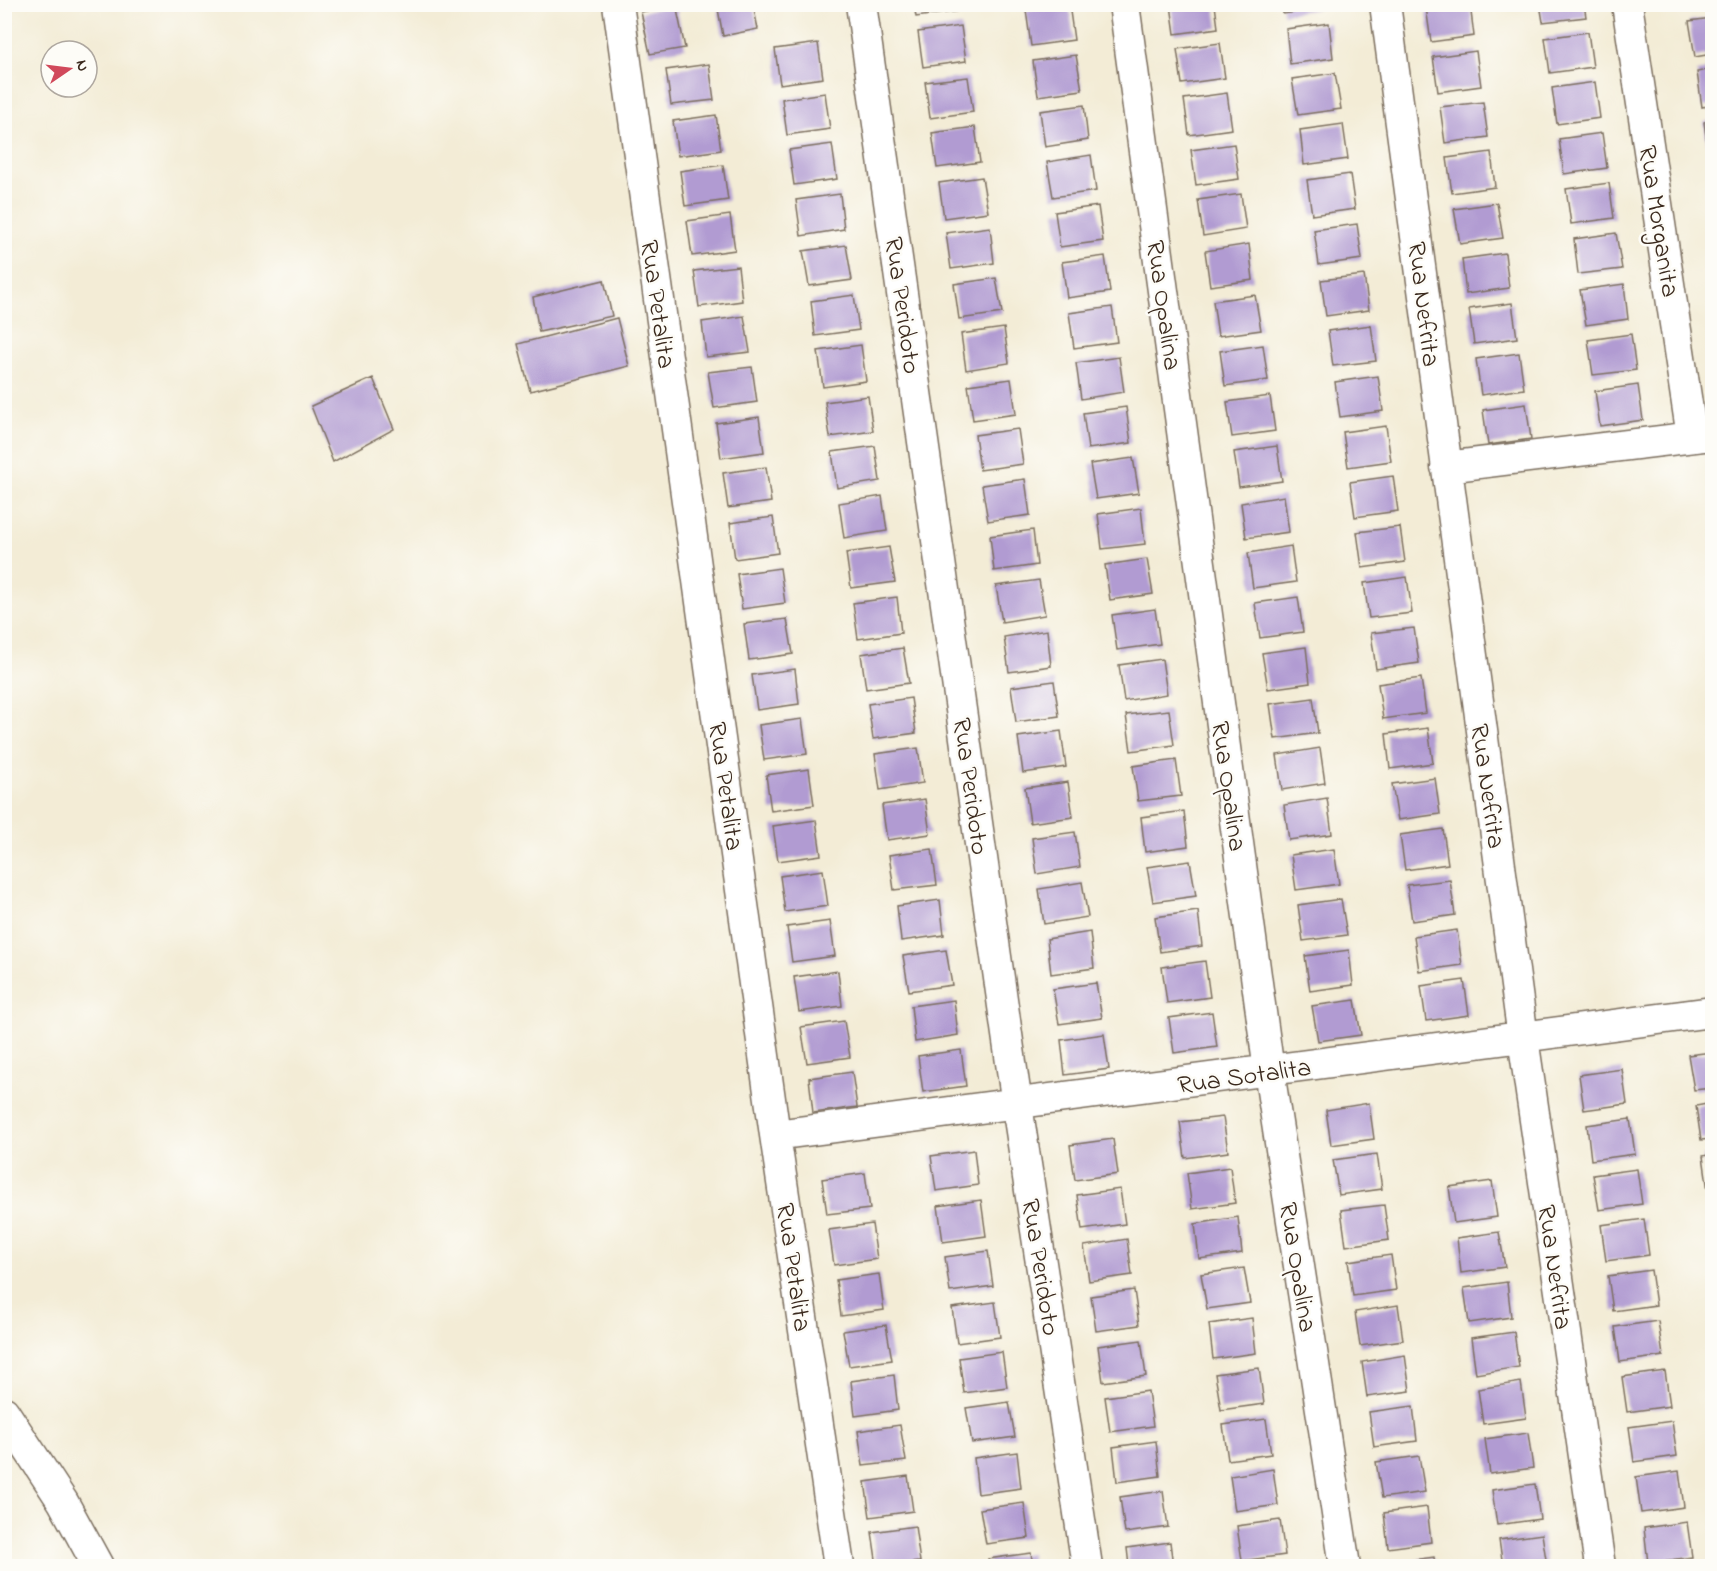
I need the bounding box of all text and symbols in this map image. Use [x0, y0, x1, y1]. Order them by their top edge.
north arrow [39, 39, 99, 99]
text: N [69, 58, 95, 74]
street label: Rua Morganita [1626, 143, 1688, 300]
street label: Rua Peridoto [873, 234, 929, 376]
street label: Rua Petalita [628, 238, 684, 371]
street label: Rua Opalina [1134, 238, 1190, 373]
street label: Rua Nefrita [1396, 240, 1449, 369]
street label: Rua Peridoto [941, 715, 997, 857]
street label: Rua Opalina [1199, 719, 1255, 854]
street label: Rua Petalita [696, 720, 752, 853]
street label: Rua Nefrita [1458, 722, 1514, 851]
street label: Rua Sotalita [1175, 1050, 1314, 1106]
street label: Rua Peridoto [1009, 1196, 1069, 1339]
street label: Rua Opalina [1267, 1200, 1325, 1335]
street label: Rua Petalita [764, 1201, 820, 1334]
street label: Rua Nefrita [1525, 1203, 1581, 1332]

